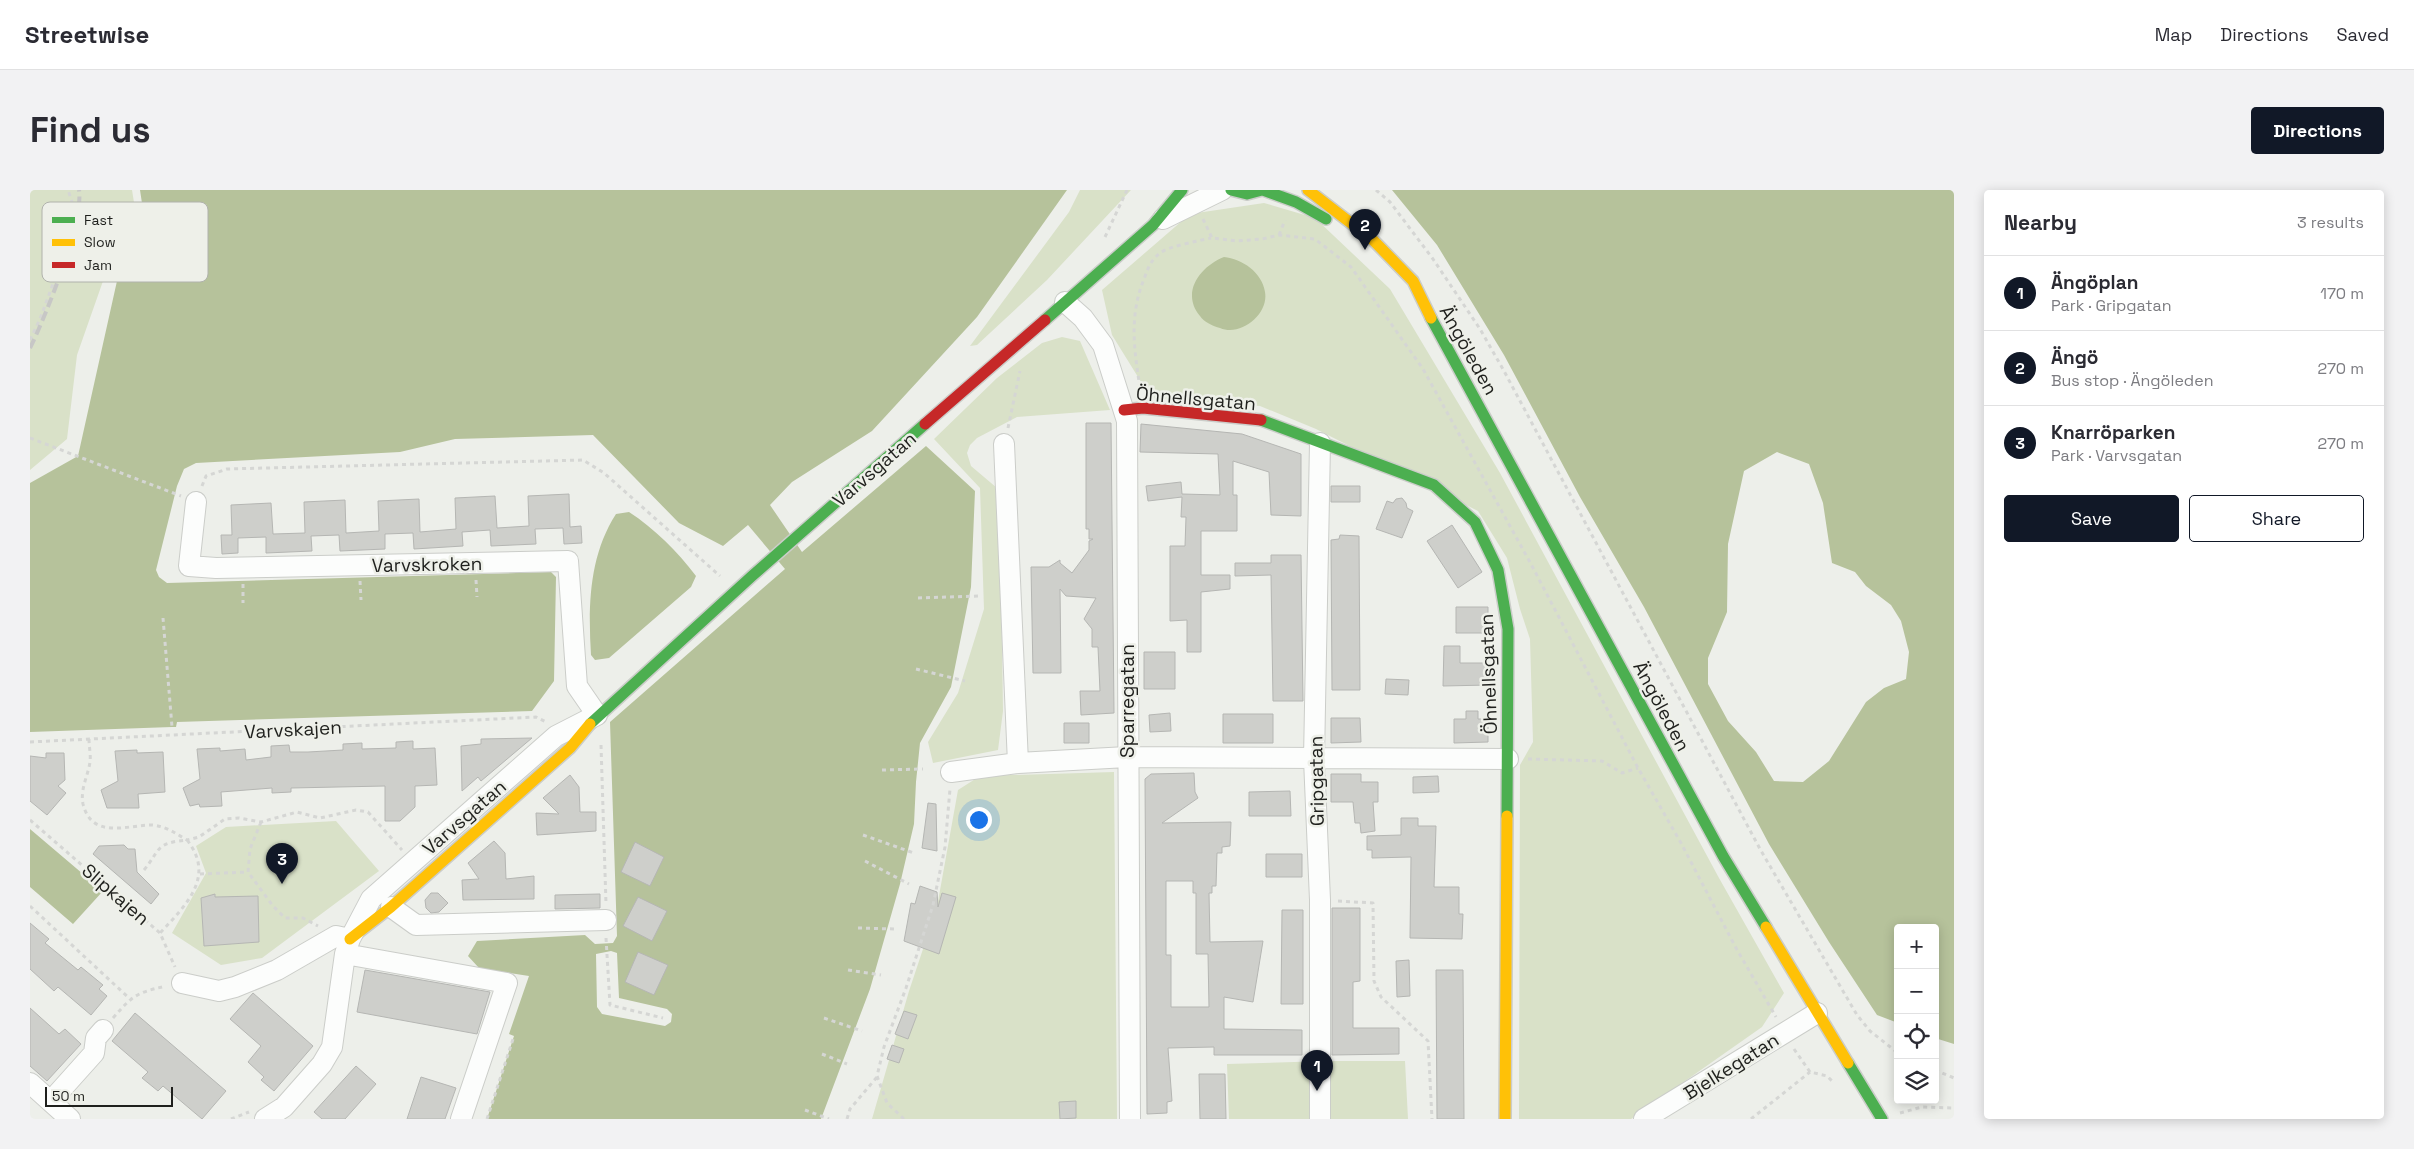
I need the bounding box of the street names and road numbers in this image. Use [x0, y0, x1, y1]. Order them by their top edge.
street label: Ängöleden [1434, 301, 1503, 399]
street label: Öhnellsgatan [1135, 381, 1257, 416]
street label: Varvsgatan [827, 426, 921, 513]
street label: Varvskroken [372, 551, 482, 578]
street label: Öhnellsgatan [1474, 613, 1503, 735]
street label: Sparregatan [1115, 644, 1140, 758]
street label: Ängöleden [1627, 657, 1696, 756]
street label: Varvskajen [244, 714, 342, 745]
street label: Gripgatan [1303, 736, 1330, 826]
street label: Varvsgatan [417, 774, 511, 861]
street label: Slipkajen [77, 858, 155, 931]
street label: Bjelkegatan [1679, 1027, 1784, 1106]

